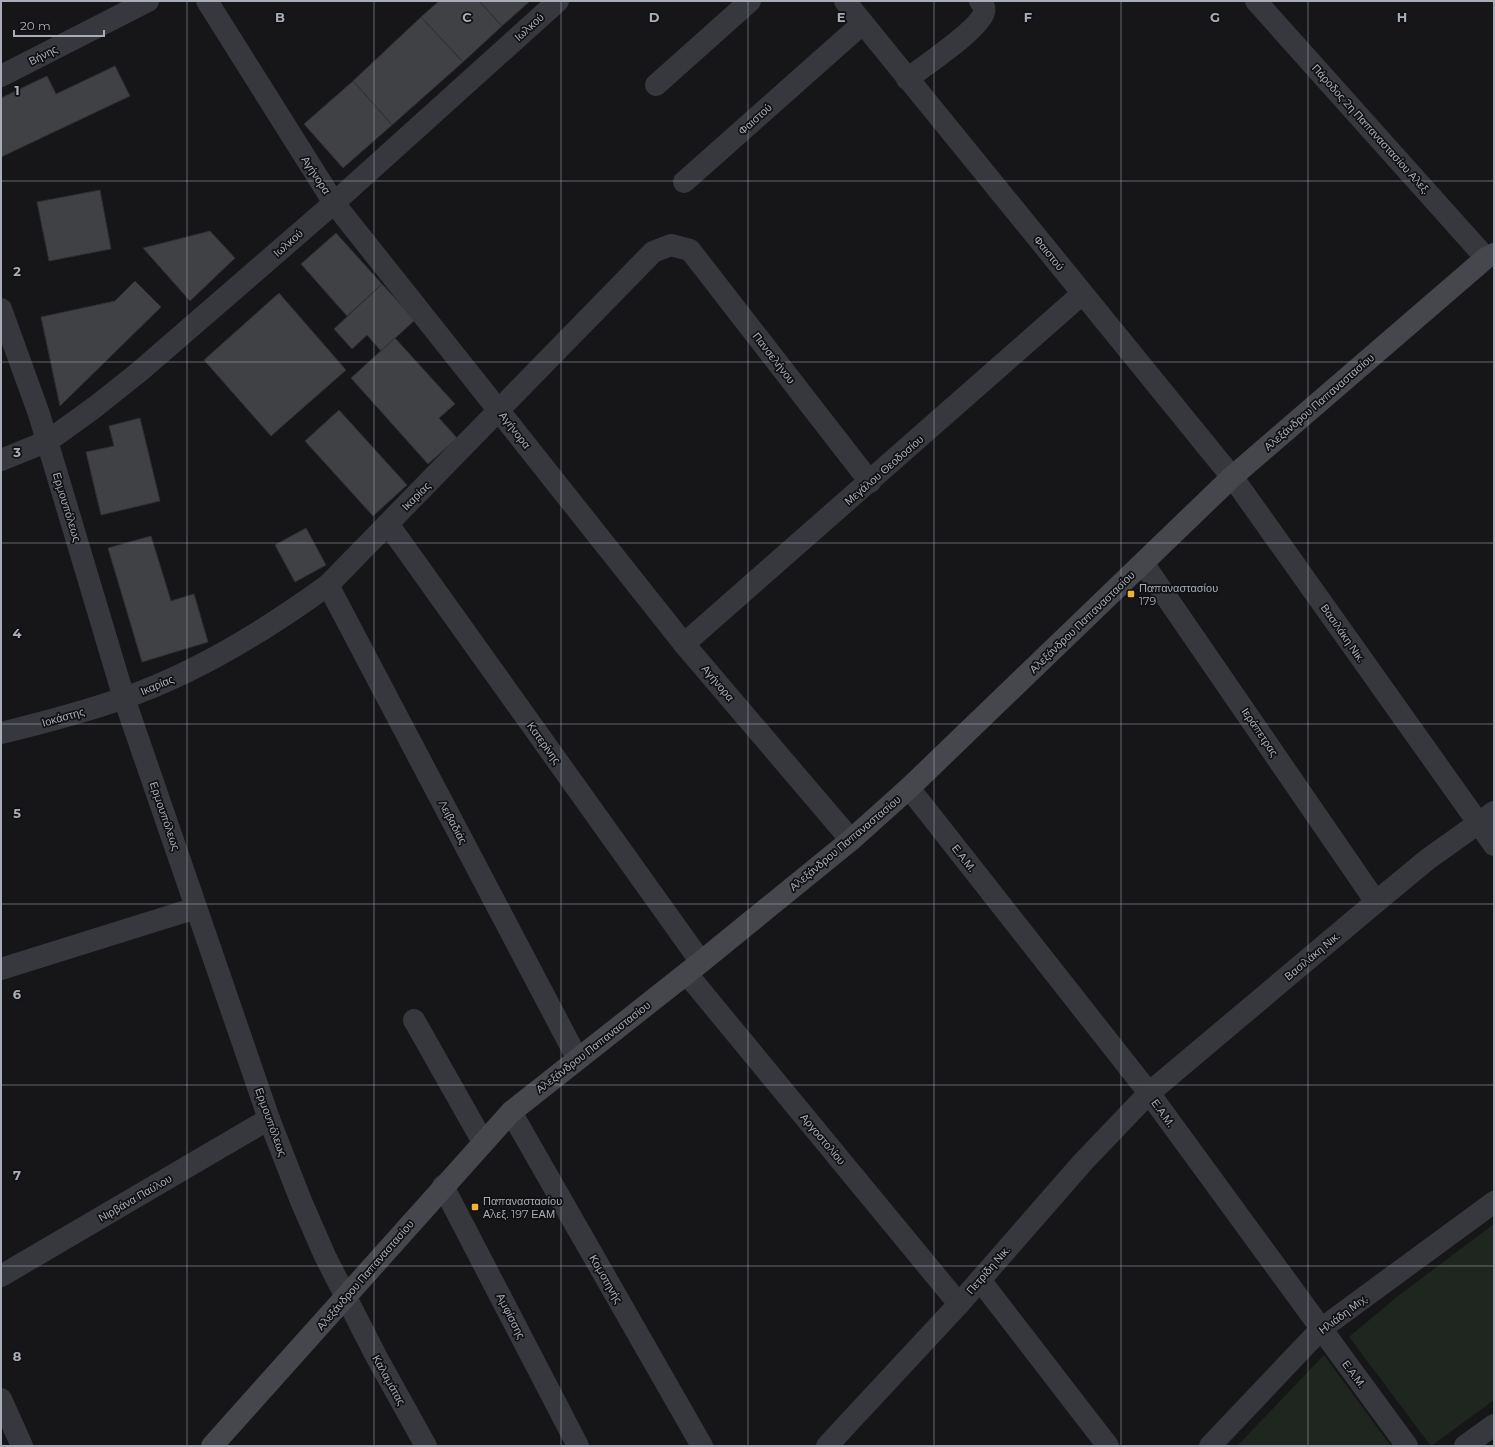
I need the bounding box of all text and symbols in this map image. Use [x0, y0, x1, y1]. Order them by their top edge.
text: B [275, 9, 285, 25]
text: C [462, 9, 472, 25]
text: D [649, 9, 660, 25]
text: E [837, 9, 846, 25]
text: F [1024, 9, 1032, 25]
text: G [1210, 9, 1220, 25]
text: H [1397, 9, 1407, 25]
street label: Ιωλκού [511, 10, 547, 44]
scale bar [14, 12, 104, 38]
text: 20 m [20, 18, 51, 33]
street label: Βήνης [26, 42, 60, 68]
street label: Πάροδος 2η Παπαναστασίου Αλεξ. [1309, 61, 1433, 197]
text: 1 [14, 82, 20, 98]
street label: Φαιστού [735, 100, 775, 138]
street label: Αγήνορα [298, 153, 334, 197]
street label: Ιωλκού [270, 226, 306, 260]
street label: Φαιστού [1031, 233, 1067, 273]
text: 2 [13, 263, 21, 279]
street label: Πανσελήνου [750, 330, 798, 386]
street label: Αλεξάνδρου Παπαναστασίου [1261, 350, 1377, 454]
street label: Αγήνορα [496, 409, 534, 452]
street label: Μεγάλου Θεοδοσίου [842, 432, 926, 508]
text: 3 [12, 444, 21, 460]
street label: Ερμουπόλεως [50, 471, 84, 543]
street label: Ικαρίας [399, 479, 433, 513]
street label: Αλεξάνδρου Παπαναστασίου [1026, 568, 1138, 676]
place label: Παπαναστασίου 179 [1139, 581, 1218, 608]
marker: Παπαναστασίου 179 [1126, 589, 1136, 599]
street label: Βασιλάκη Νικ. [1318, 601, 1368, 665]
text: 4 [13, 625, 22, 641]
street label: Αγήνορα [699, 662, 738, 704]
street label: Ικαρίας [138, 672, 176, 698]
street label: Ιοκάστης [40, 704, 86, 730]
street label: Ιεράπετρας [1239, 705, 1281, 759]
street label: Κατερίνης [524, 719, 564, 767]
street label: Ερμουπόλεως [147, 780, 183, 852]
street label: Αλεξάνδρου Παπαναστασίου [786, 792, 904, 894]
street label: Λειβαδιάς [436, 798, 470, 846]
text: 5 [13, 805, 21, 821]
street label: Ε.Α.Μ. [949, 842, 979, 874]
street label: Βασιλάκη Νικ. [1281, 929, 1343, 983]
text: 6 [13, 986, 22, 1002]
street label: Αλεξάνδρου Παπαναστασίου [533, 998, 653, 1096]
street label: Ερμουπόλεως [252, 1086, 290, 1158]
street label: Ε.Α.Μ. [1148, 1096, 1178, 1130]
street label: Αργοστολίου [797, 1110, 849, 1168]
text: 7 [13, 1167, 21, 1183]
street label: Νιρβάνα Παύλου [96, 1171, 174, 1225]
place label: Παπαναστασίου Αλεξ. 197 ΕΑΜ [483, 1194, 562, 1221]
marker: Παπαναστασίου Αλεξ. 197 ΕΑΜ [470, 1202, 480, 1212]
street label: Αλεξάνδρου Παπαναστασίου [313, 1217, 417, 1333]
street label: Πετρίδη Νικ. [963, 1243, 1013, 1297]
street label: Κομοτηνής [586, 1252, 626, 1306]
street label: Αμφίσσης [494, 1291, 528, 1341]
street label: Ηλιάδη Μιχ. [1316, 1291, 1370, 1337]
text: 8 [13, 1348, 22, 1364]
street label: Καλαμάτας [369, 1352, 409, 1408]
street label: Ε.Α.Μ. [1339, 1357, 1369, 1391]

